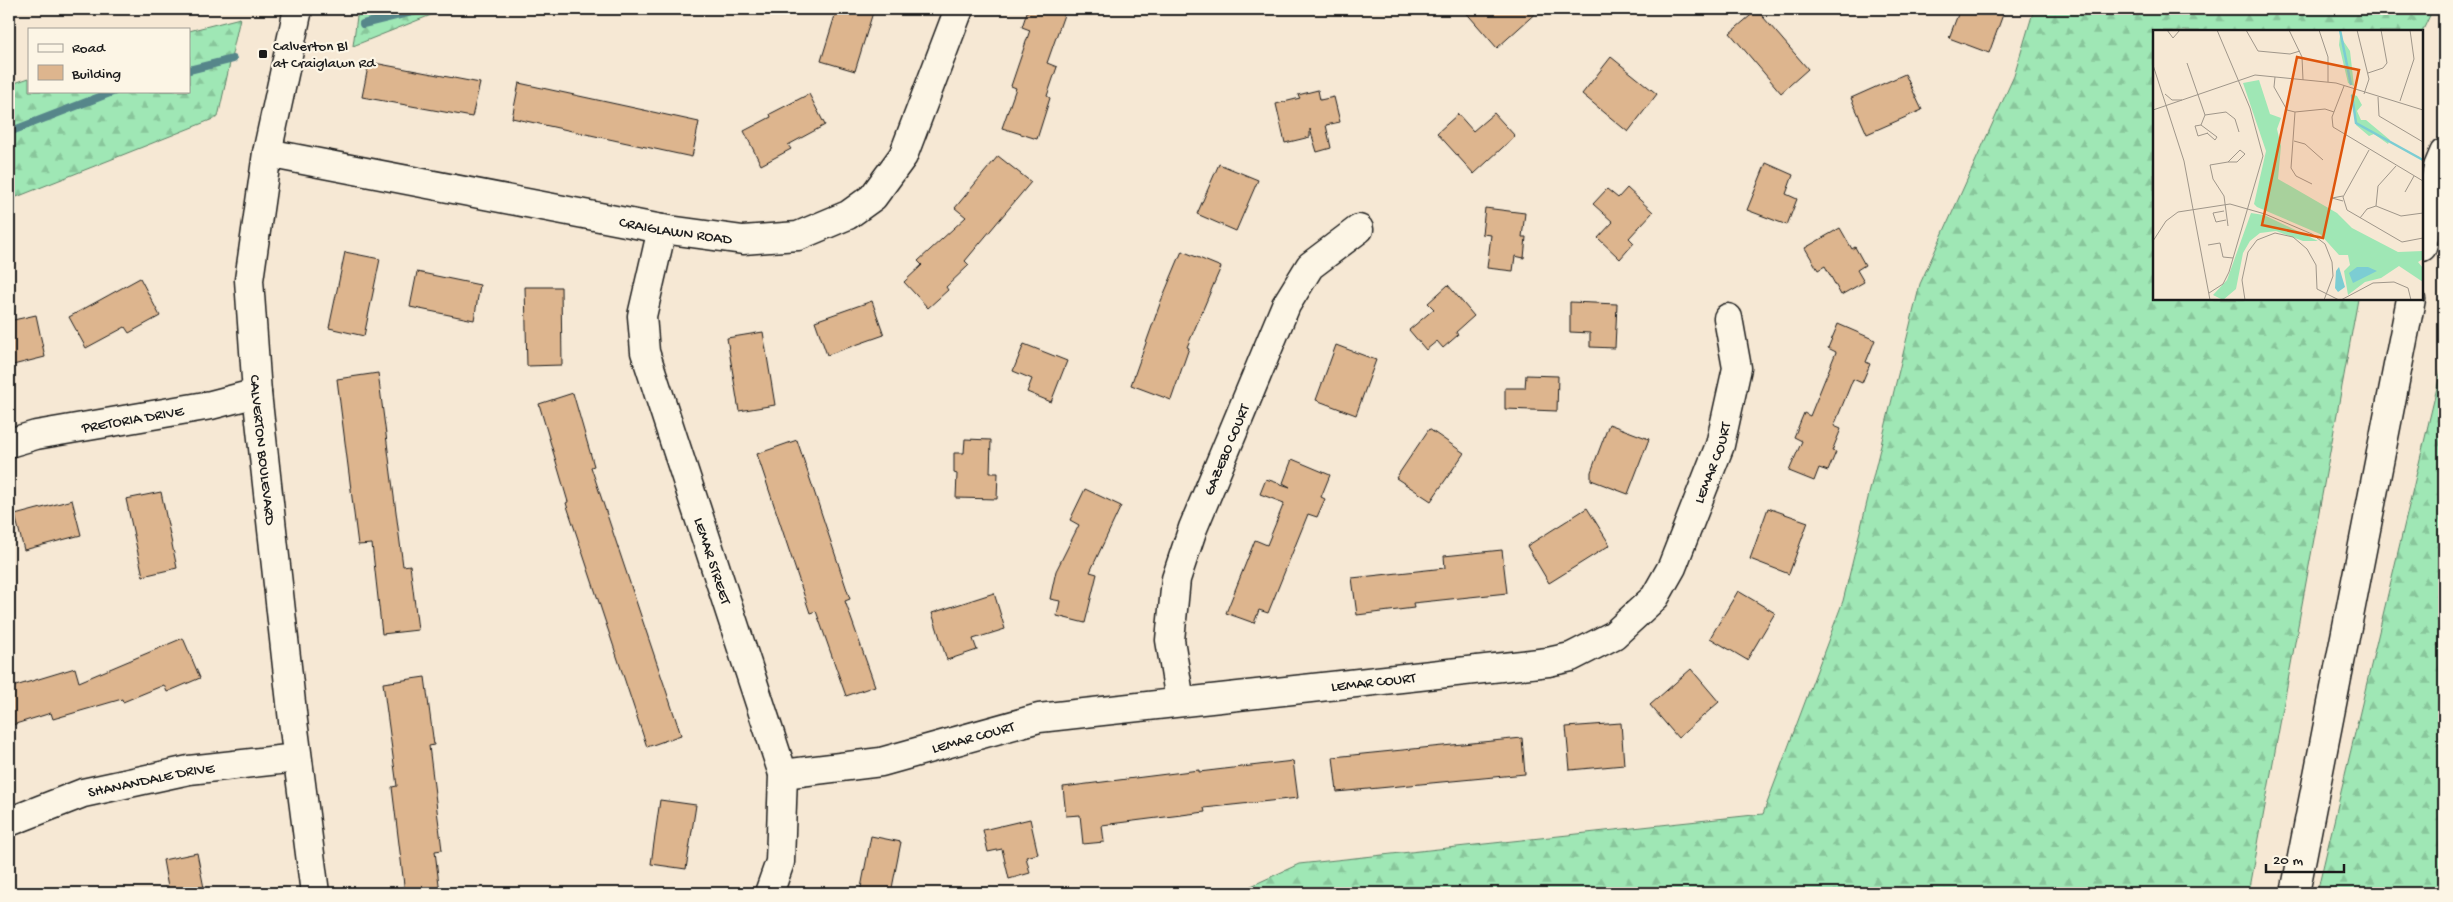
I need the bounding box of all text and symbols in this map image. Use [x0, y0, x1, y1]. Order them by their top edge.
legend [28, 28, 190, 92]
inset map [2153, 30, 2423, 300]
place label: Calverton Bl at Craiglawn Rd [273, 38, 376, 73]
text: Road [72, 40, 106, 58]
marker: Calverton Bl at Craiglawn Rd [257, 48, 269, 60]
text: Building [71, 66, 121, 84]
street label: CRAIGLAWN ROAD [617, 214, 733, 249]
street label: CALVERTON BOULEVARD [245, 374, 278, 526]
street label: GAZEBO COURT [1201, 401, 1255, 498]
street label: PRETORIA DRIVE [79, 403, 186, 438]
street label: LEMAR COURT [1691, 419, 1736, 506]
street label: LEMAR STREET [689, 515, 734, 608]
street label: LEMAR COURT [1330, 669, 1418, 697]
street label: LEMAR COURT [930, 718, 1018, 758]
street label: SHANANDALE DRIVE [86, 760, 216, 803]
scale bar [2266, 842, 2343, 874]
text: 20 m [2273, 852, 2303, 870]

